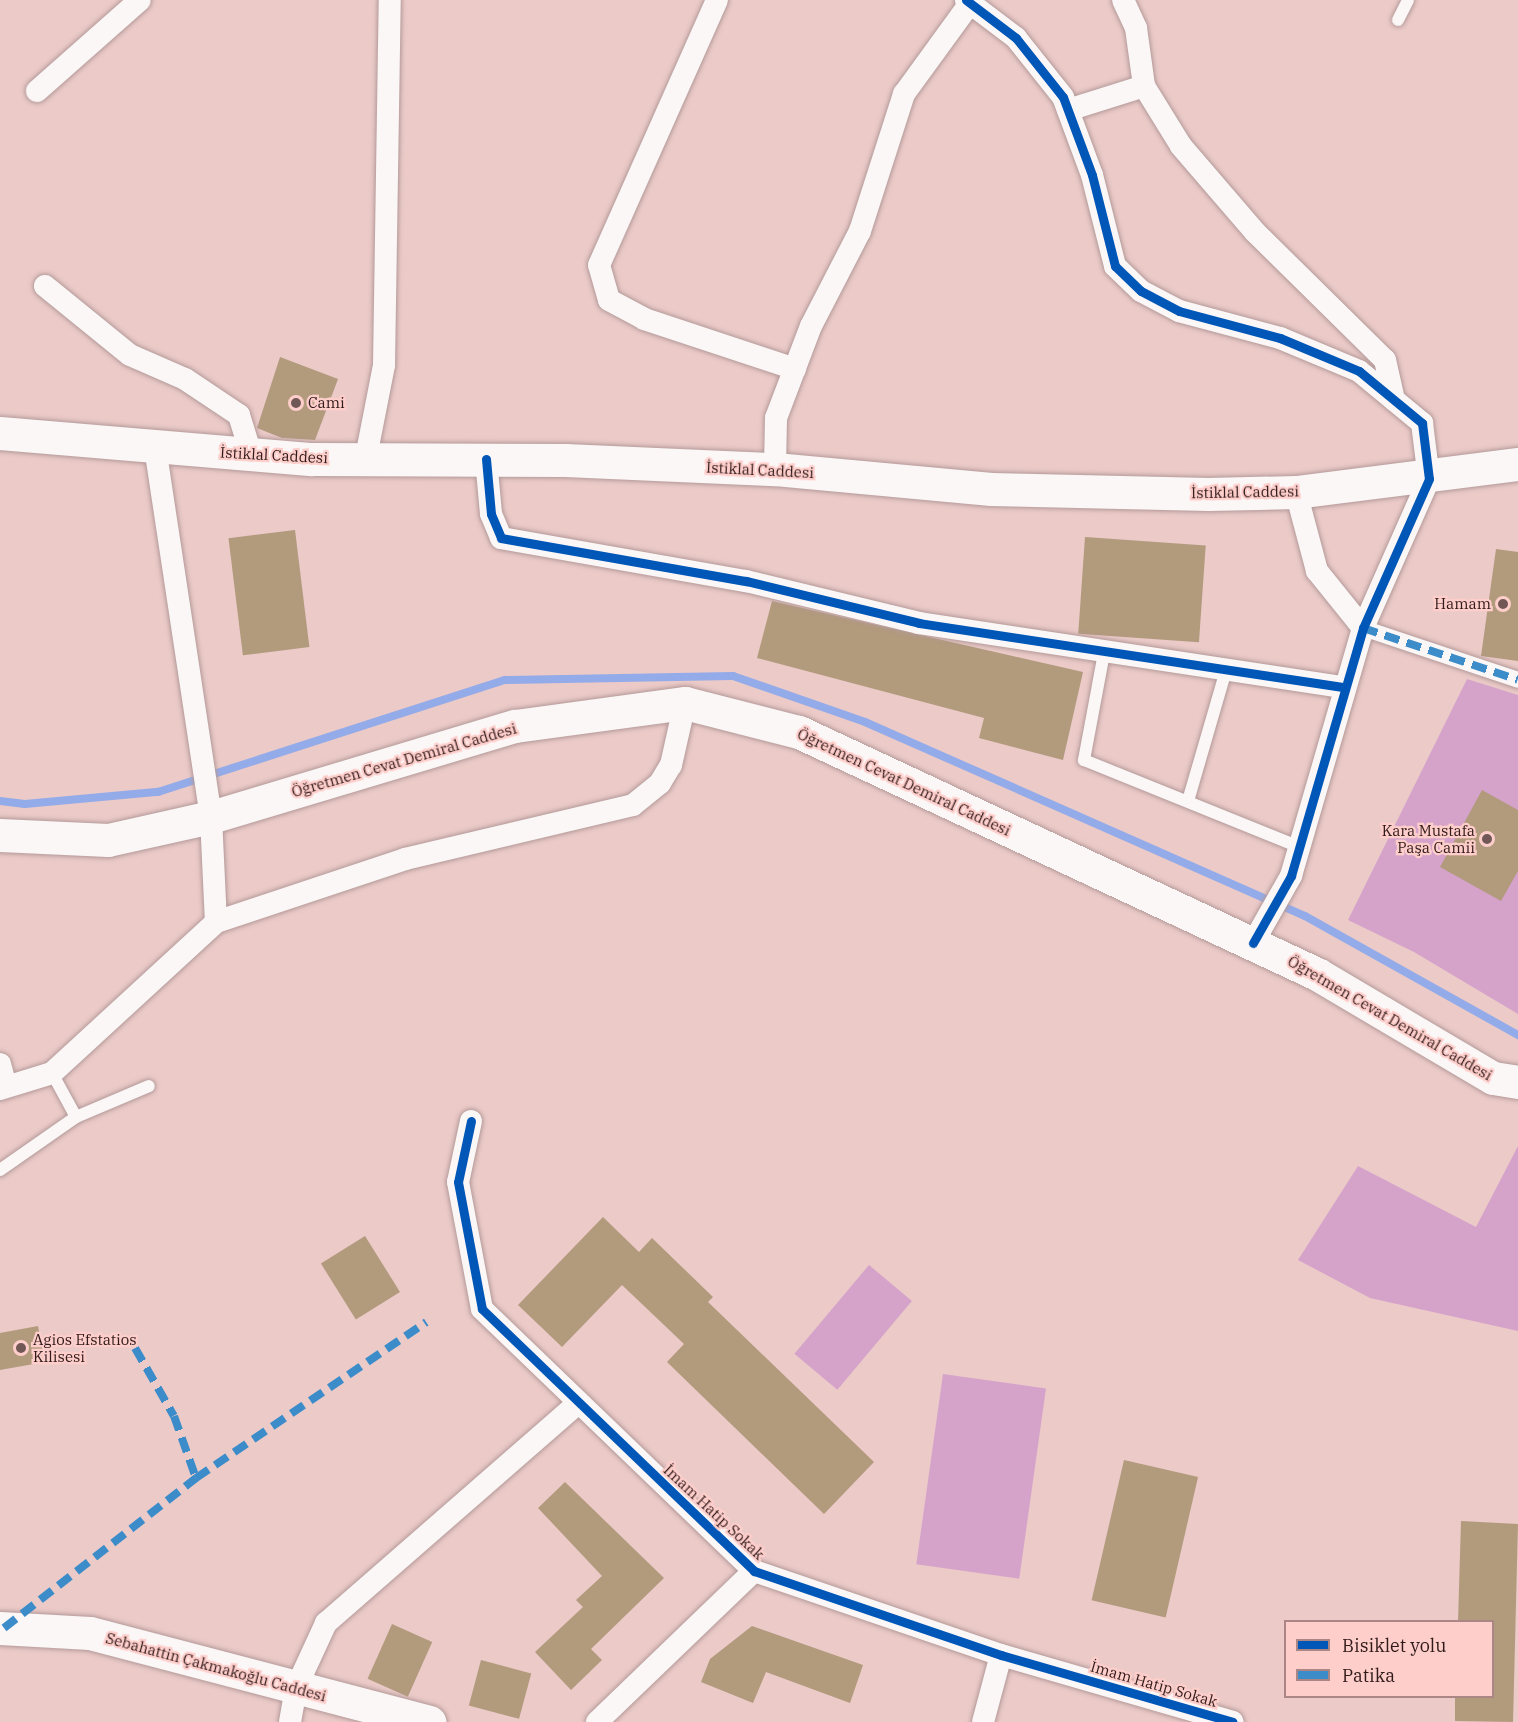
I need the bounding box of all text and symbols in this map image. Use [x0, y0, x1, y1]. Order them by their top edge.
place label: Cami [308, 394, 345, 412]
marker: Cami [289, 396, 303, 410]
street label: İstiklal Caddesi [220, 443, 328, 467]
street label: İstiklal Caddesi [706, 458, 814, 482]
street label: İstiklal Caddesi [1191, 482, 1299, 502]
place label: Hamam [1434, 595, 1491, 613]
marker: Hamam [1496, 597, 1510, 611]
street label: Öğretmen Cevat Demiral Caddesi [289, 719, 519, 801]
street label: Öğretmen Cevat Demiral Caddesi [795, 725, 1013, 839]
place label: Kara Mustafa Paşa Camii [1382, 821, 1475, 856]
marker: Kara Mustafa Paşa Camii [1480, 832, 1494, 846]
street label: Öğretmen Cevat Demiral Caddesi [1285, 952, 1495, 1084]
place label: Agios Efstatios Kilisesi [33, 1330, 137, 1365]
marker: Agios Efstatios Kilisesi [14, 1341, 28, 1355]
street label: İmam Hatip Sokak [660, 1461, 768, 1563]
legend [1284, 1620, 1494, 1698]
street label: Sebahattin Çakmakoğlu Caddesi [104, 1629, 328, 1705]
text: Bisiklet yolu [1342, 1634, 1446, 1657]
street label: İmam Hatip Sokak [1089, 1657, 1219, 1711]
text: Patika [1342, 1664, 1395, 1687]

